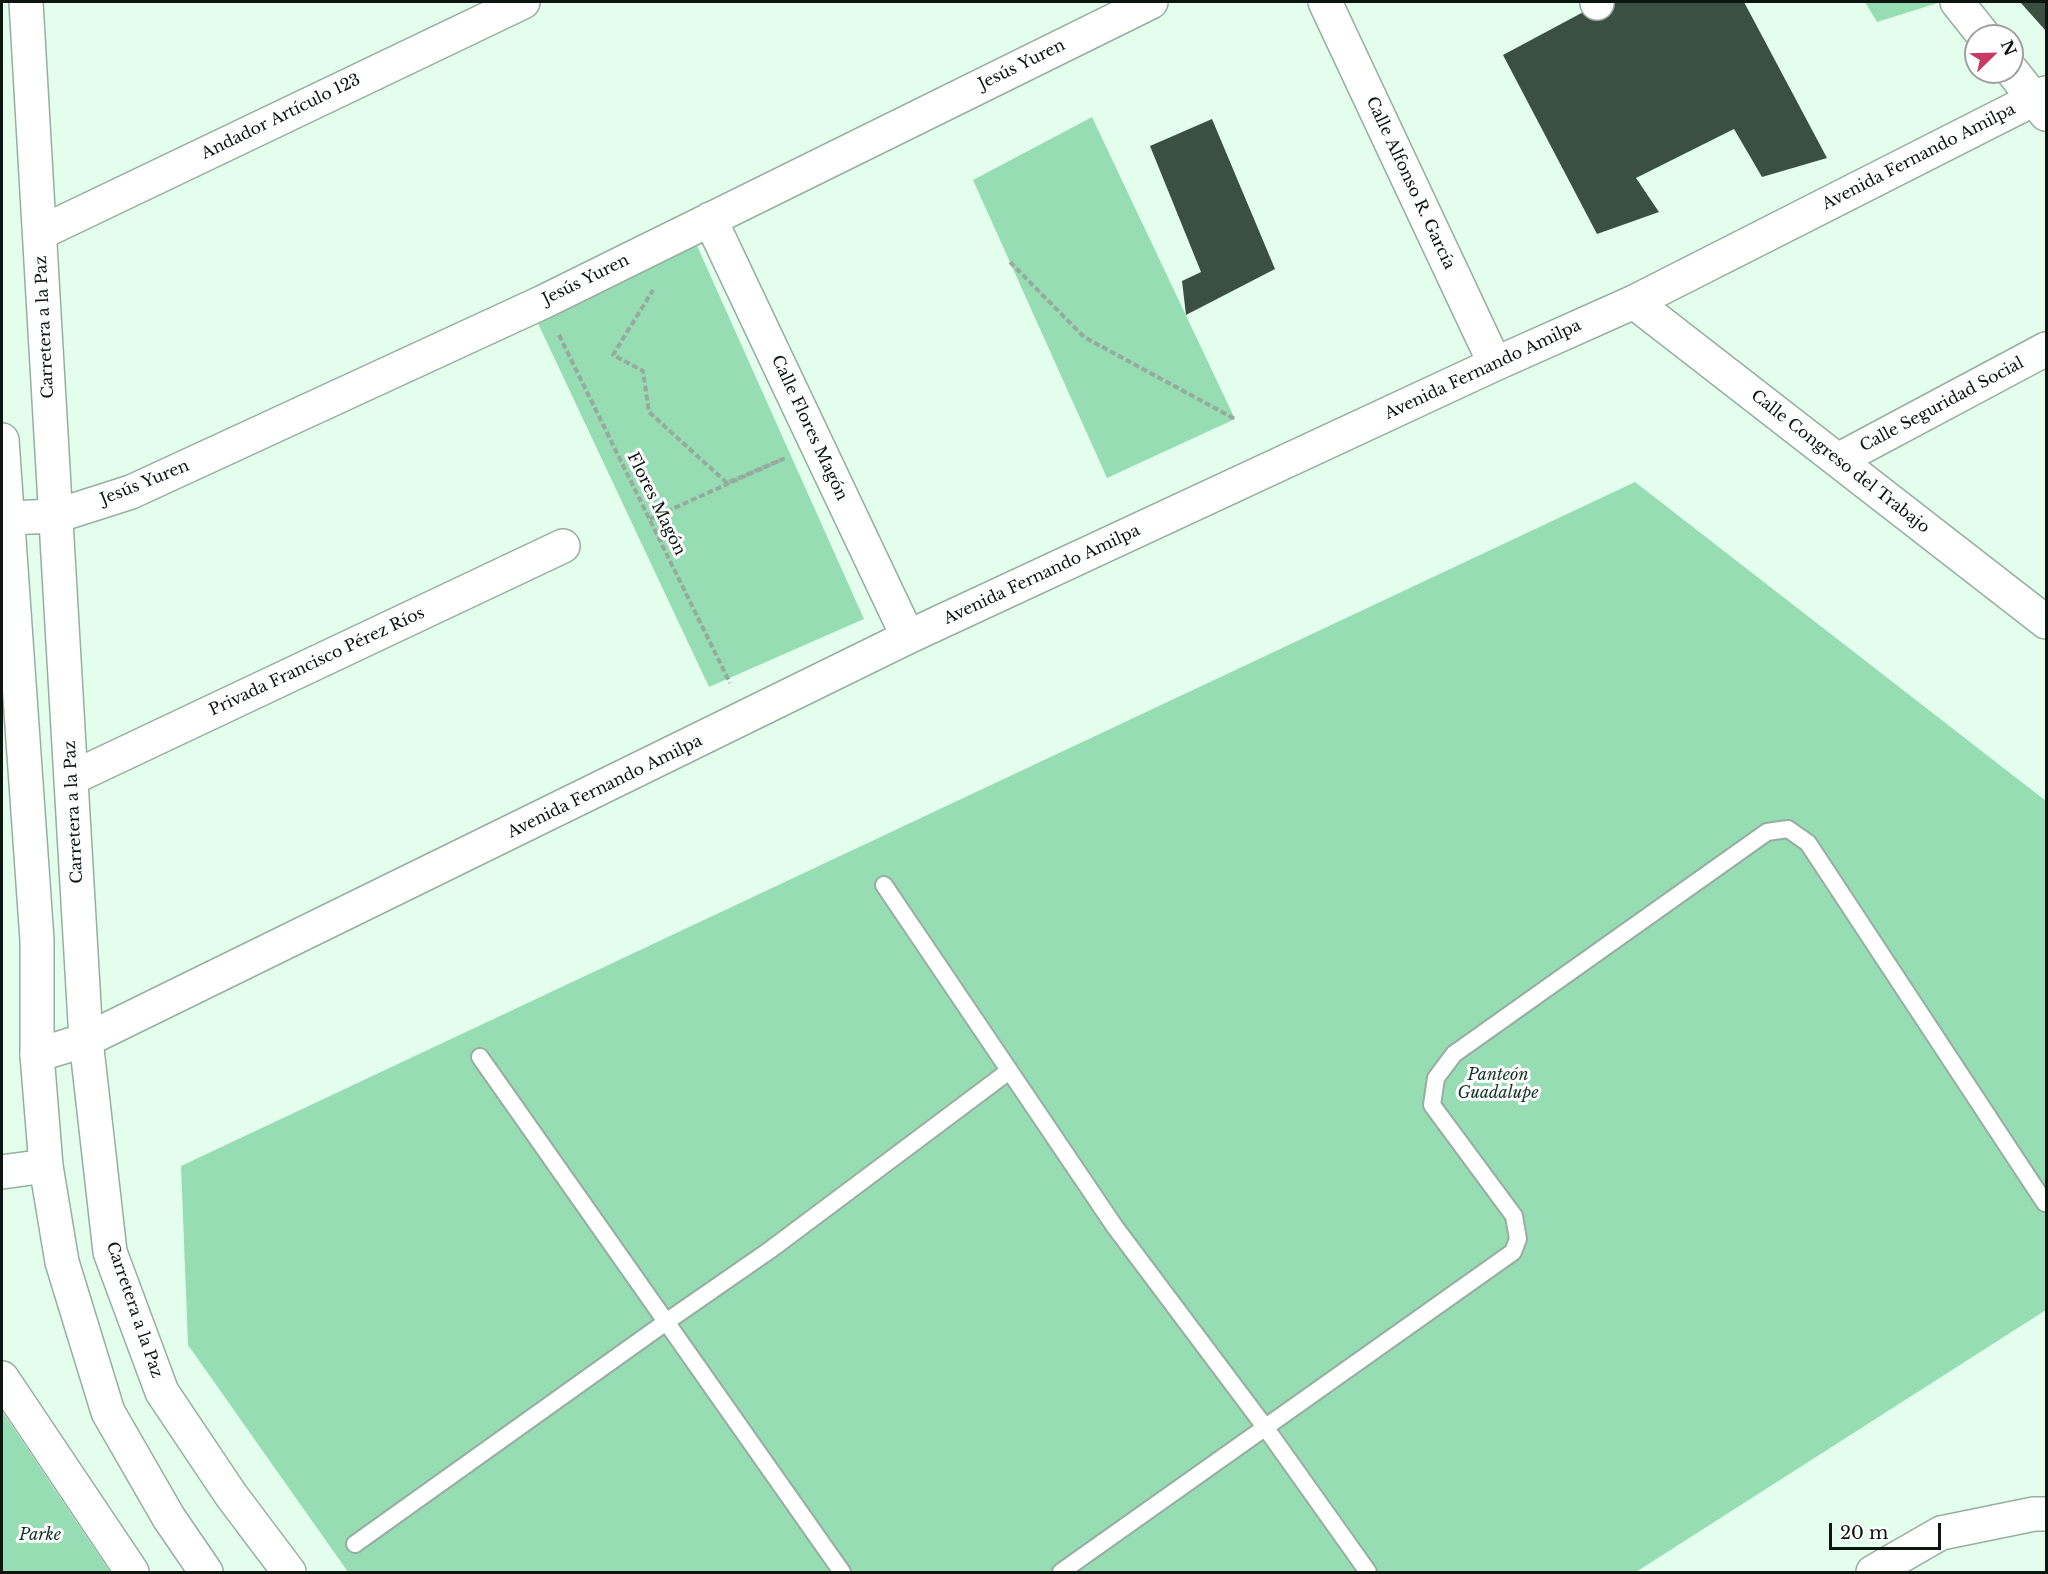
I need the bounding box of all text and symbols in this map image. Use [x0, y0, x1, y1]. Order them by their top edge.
north arrow [1964, 24, 2024, 84]
street label: Jesús Yuren [975, 36, 1069, 94]
text: N [1997, 37, 2021, 59]
street label: Andador Artículo 123 [198, 70, 364, 164]
street label: Calle Alfonso R. García [1362, 94, 1458, 272]
street label: Avenida Fernando Amilpa [1819, 100, 2019, 214]
street label: Jesús Yuren [539, 251, 633, 309]
street label: Carretera a la Paz [32, 255, 58, 399]
street label: Avenida Fernando Amilpa [1382, 316, 1584, 424]
street label: Calle Flores Magón [767, 352, 851, 504]
street label: Calle Seguridad Social [1857, 354, 2027, 456]
street label: Calle Congreso del Trabajo [1747, 386, 1933, 538]
street label: Flores Magón [623, 449, 689, 559]
street label: Jesús Yuren [98, 456, 192, 510]
street label: Avenida Fernando Amilpa [941, 521, 1143, 629]
street label: Privada Francisco Pérez Ríos [206, 604, 428, 720]
street label: Avenida Fernando Amilpa [504, 731, 706, 843]
street label: Carretera a la Paz [61, 740, 87, 884]
park label: Panteón Guadalupe [1457, 1065, 1539, 1103]
street label: Carretera a la Paz [102, 1239, 166, 1381]
scale bar [1832, 1511, 1944, 1549]
text: 20 m [1840, 1522, 1888, 1544]
park label: Parke [19, 1525, 61, 1545]

